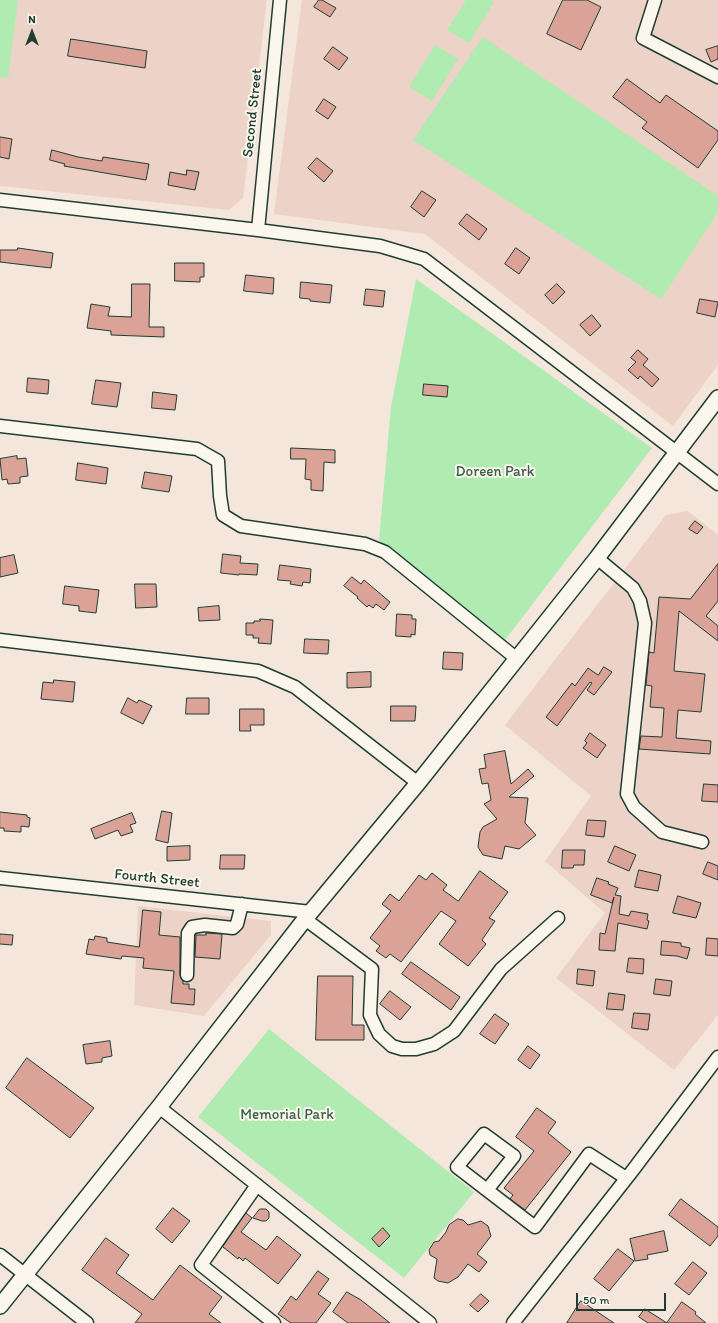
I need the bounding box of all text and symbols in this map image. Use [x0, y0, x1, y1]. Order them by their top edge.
north arrow [12, 12, 52, 52]
text: N [28, 13, 36, 26]
street label: Second Street [239, 68, 267, 158]
park label: Doreen Park [456, 463, 534, 481]
street label: Fourth Street [113, 866, 201, 892]
park label: Memorial Park [240, 1106, 334, 1124]
scale bar [578, 1285, 668, 1311]
text: 50 m [583, 1293, 609, 1307]

